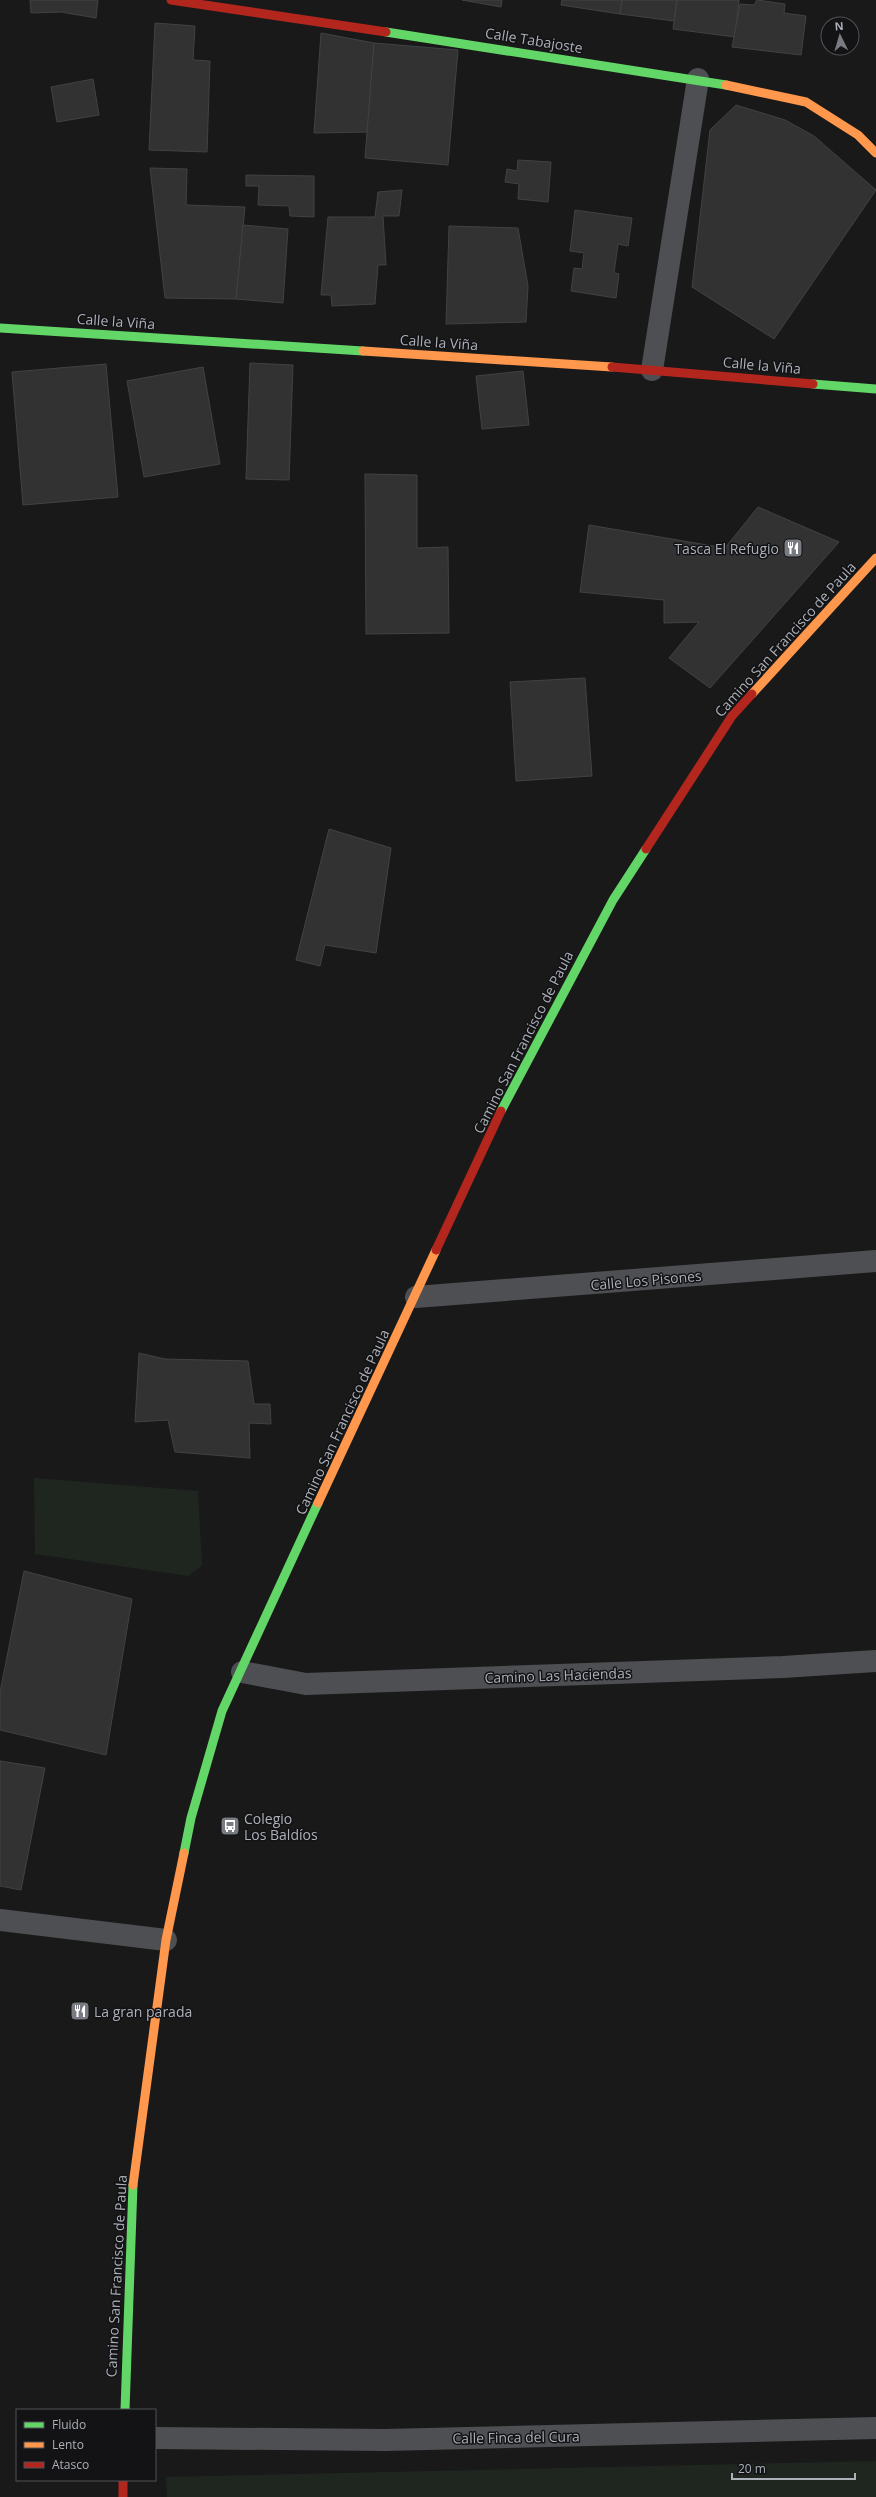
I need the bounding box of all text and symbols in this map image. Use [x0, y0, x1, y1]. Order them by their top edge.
north arrow [820, 16, 860, 56]
text: N [834, 18, 844, 33]
street label: Calle Tabajoste [484, 23, 584, 57]
street label: Calle la Viña [76, 309, 156, 333]
street label: Calle la Viña [399, 330, 479, 354]
street label: Calle la Viña [722, 352, 802, 378]
restaurant icon: Tasca El Refugio [782, 537, 804, 559]
place label: Tasca El Refugio [674, 539, 779, 558]
street label: Camino San Francisco de Paula [710, 557, 860, 721]
street label: Camino San Francisco de Paula [469, 947, 577, 1137]
street label: Calle Los Pisones [590, 1266, 703, 1294]
street label: Camino San Francisco de Paula [291, 1326, 393, 1518]
street label: Camino Las Haciendas [484, 1663, 632, 1687]
place label: Colegio Los Baldíos [244, 1809, 318, 1844]
bus stop icon: Colegio Los Baldíos [219, 1815, 241, 1837]
restaurant icon: La gran parada [69, 2000, 91, 2022]
place label: La gran parada [94, 2002, 192, 2021]
street label: Camino San Francisco de Paula [101, 2174, 131, 2378]
legend [16, 2409, 156, 2481]
text: Fluido [52, 2416, 86, 2433]
street label: Calle Finca del Cura [452, 2426, 580, 2448]
text: Lento [52, 2436, 84, 2453]
scale bar [732, 2455, 855, 2481]
text: Atasco [52, 2456, 89, 2473]
text: 20 m [738, 2460, 766, 2477]

